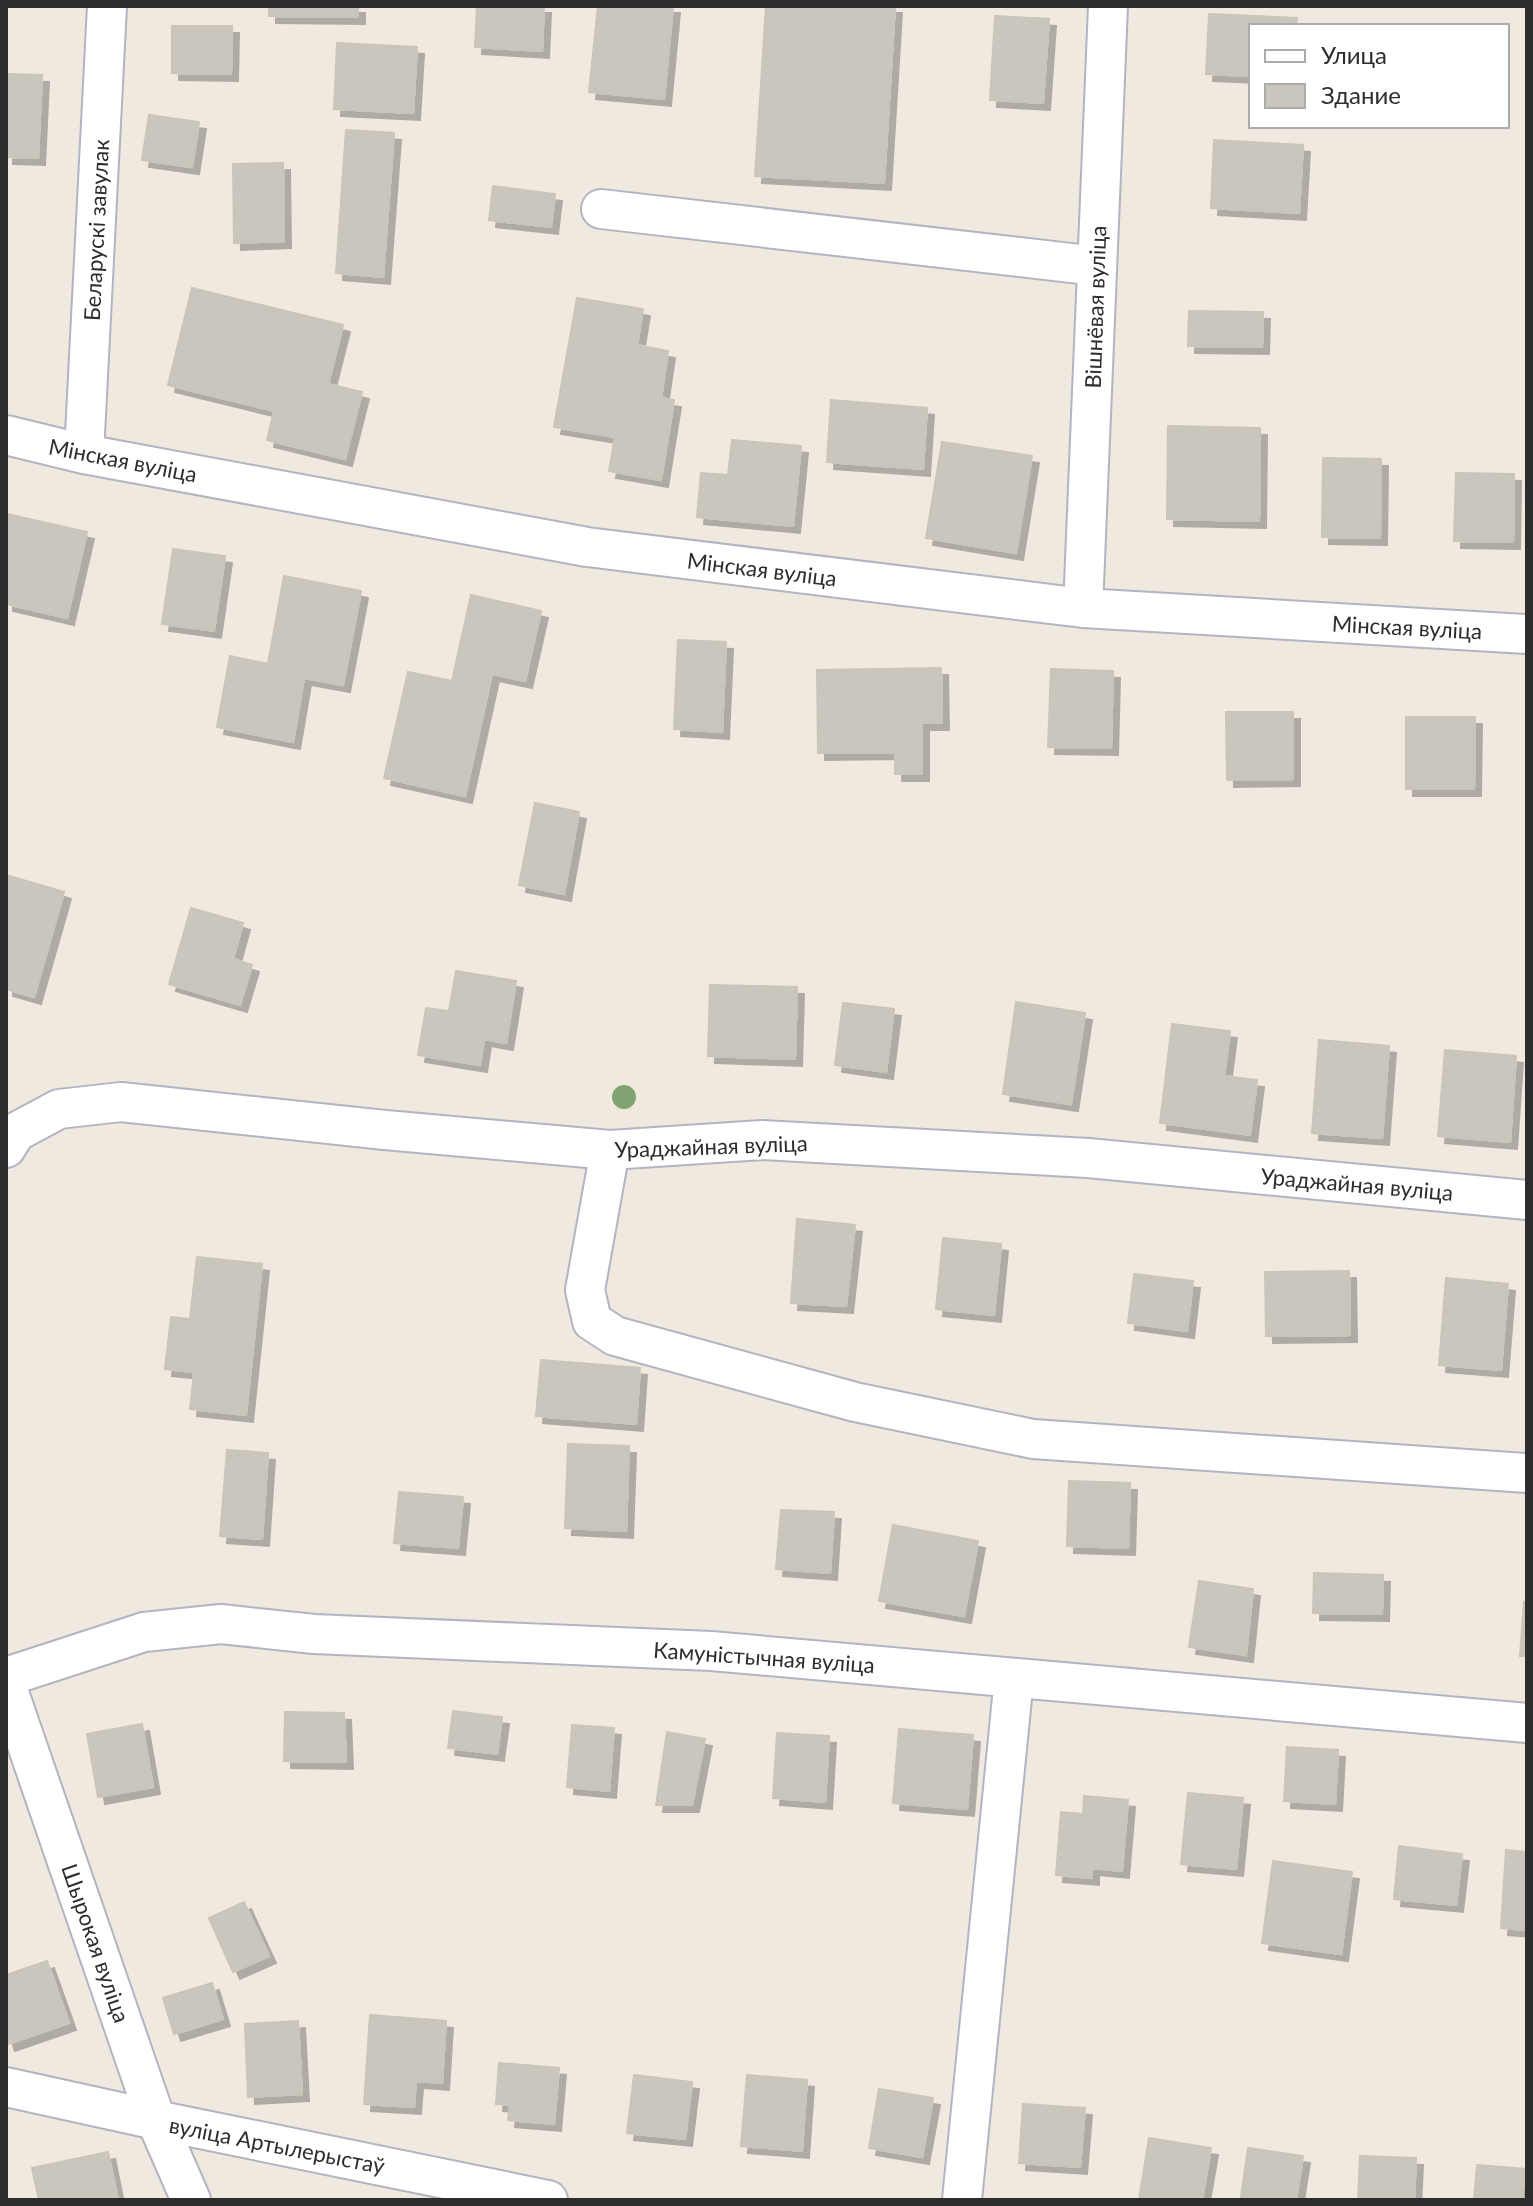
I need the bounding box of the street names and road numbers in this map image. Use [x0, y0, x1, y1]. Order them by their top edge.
street label: Беларускі завулак [78, 138, 114, 321]
street label: Вішнёвая вуліца [1079, 225, 1111, 389]
street label: Мінская вуліца [47, 432, 199, 488]
street label: Мінская вуліца [686, 546, 838, 592]
street label: Мінская вуліца [1331, 610, 1483, 644]
street label: Ураджайная вуліца [614, 1129, 808, 1163]
street label: Ураджайная вуліца [1260, 1162, 1454, 1206]
street label: Камуністычная вуліца [652, 1636, 876, 1678]
street label: Шырокая вуліца [56, 1860, 136, 2026]
street label: вуліца Артылерыстаў [167, 2111, 388, 2179]

